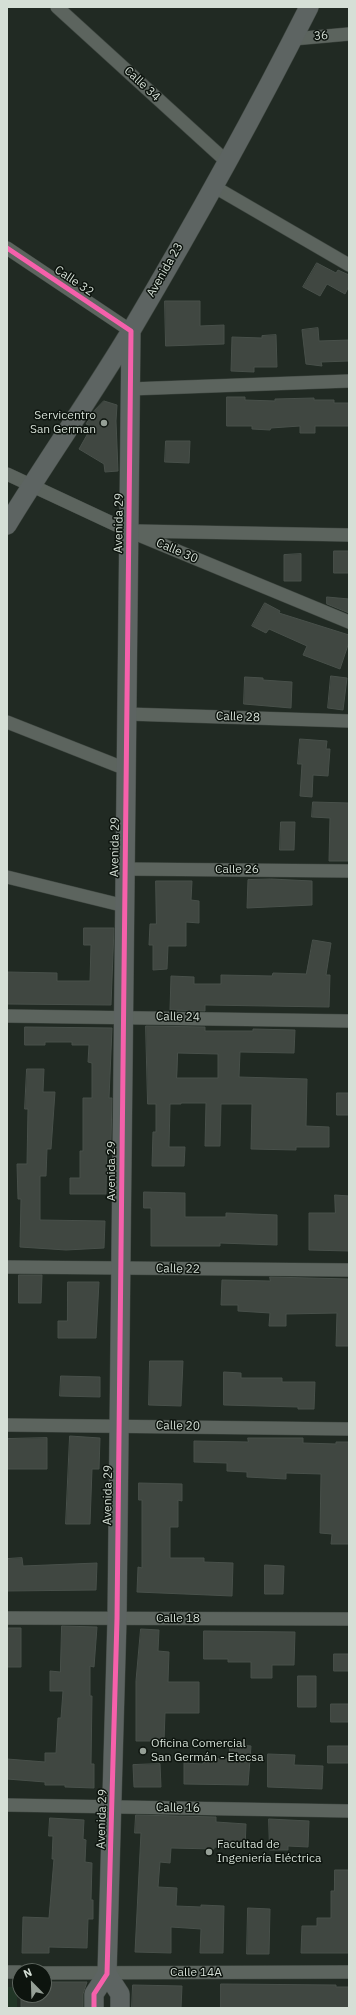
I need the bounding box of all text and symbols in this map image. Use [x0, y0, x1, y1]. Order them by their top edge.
street label: 36 [313, 28, 329, 44]
street label: Calle 34 [121, 64, 163, 104]
street label: Avenida 23 [144, 240, 186, 300]
street label: Calle 32 [52, 263, 96, 299]
place label: Servicentro San German [30, 409, 96, 437]
marker: Servicentro San German [99, 418, 109, 428]
street label: Avenida 29 [111, 493, 127, 553]
street label: Calle 30 [154, 536, 200, 566]
street label: Calle 28 [216, 709, 260, 725]
street label: Avenida 29 [107, 817, 123, 877]
street label: Calle 26 [215, 863, 259, 877]
street label: Calle 24 [156, 1009, 200, 1025]
street label: Avenida 29 [105, 1141, 119, 1201]
street label: Calle 22 [156, 1261, 200, 1277]
street label: Calle 20 [156, 1418, 200, 1434]
street label: Avenida 29 [100, 1465, 116, 1525]
street label: Calle 18 [156, 1612, 200, 1626]
place label: Oficina Comercial San Germán - Etecsa [151, 1737, 264, 1765]
marker: Oficina Comercial San Germán - Etecsa [138, 1746, 148, 1756]
street label: Avenida 29 [94, 1789, 110, 1849]
street label: Calle 16 [156, 1800, 200, 1816]
place label: Facultad de Ingeniería Eléctrica [217, 1838, 321, 1866]
marker: Facultad de Ingeniería Eléctrica [204, 1847, 214, 1857]
north arrow [12, 1963, 52, 2003]
text: N [21, 1965, 34, 1981]
street label: Calle 14A [170, 1966, 222, 1980]

